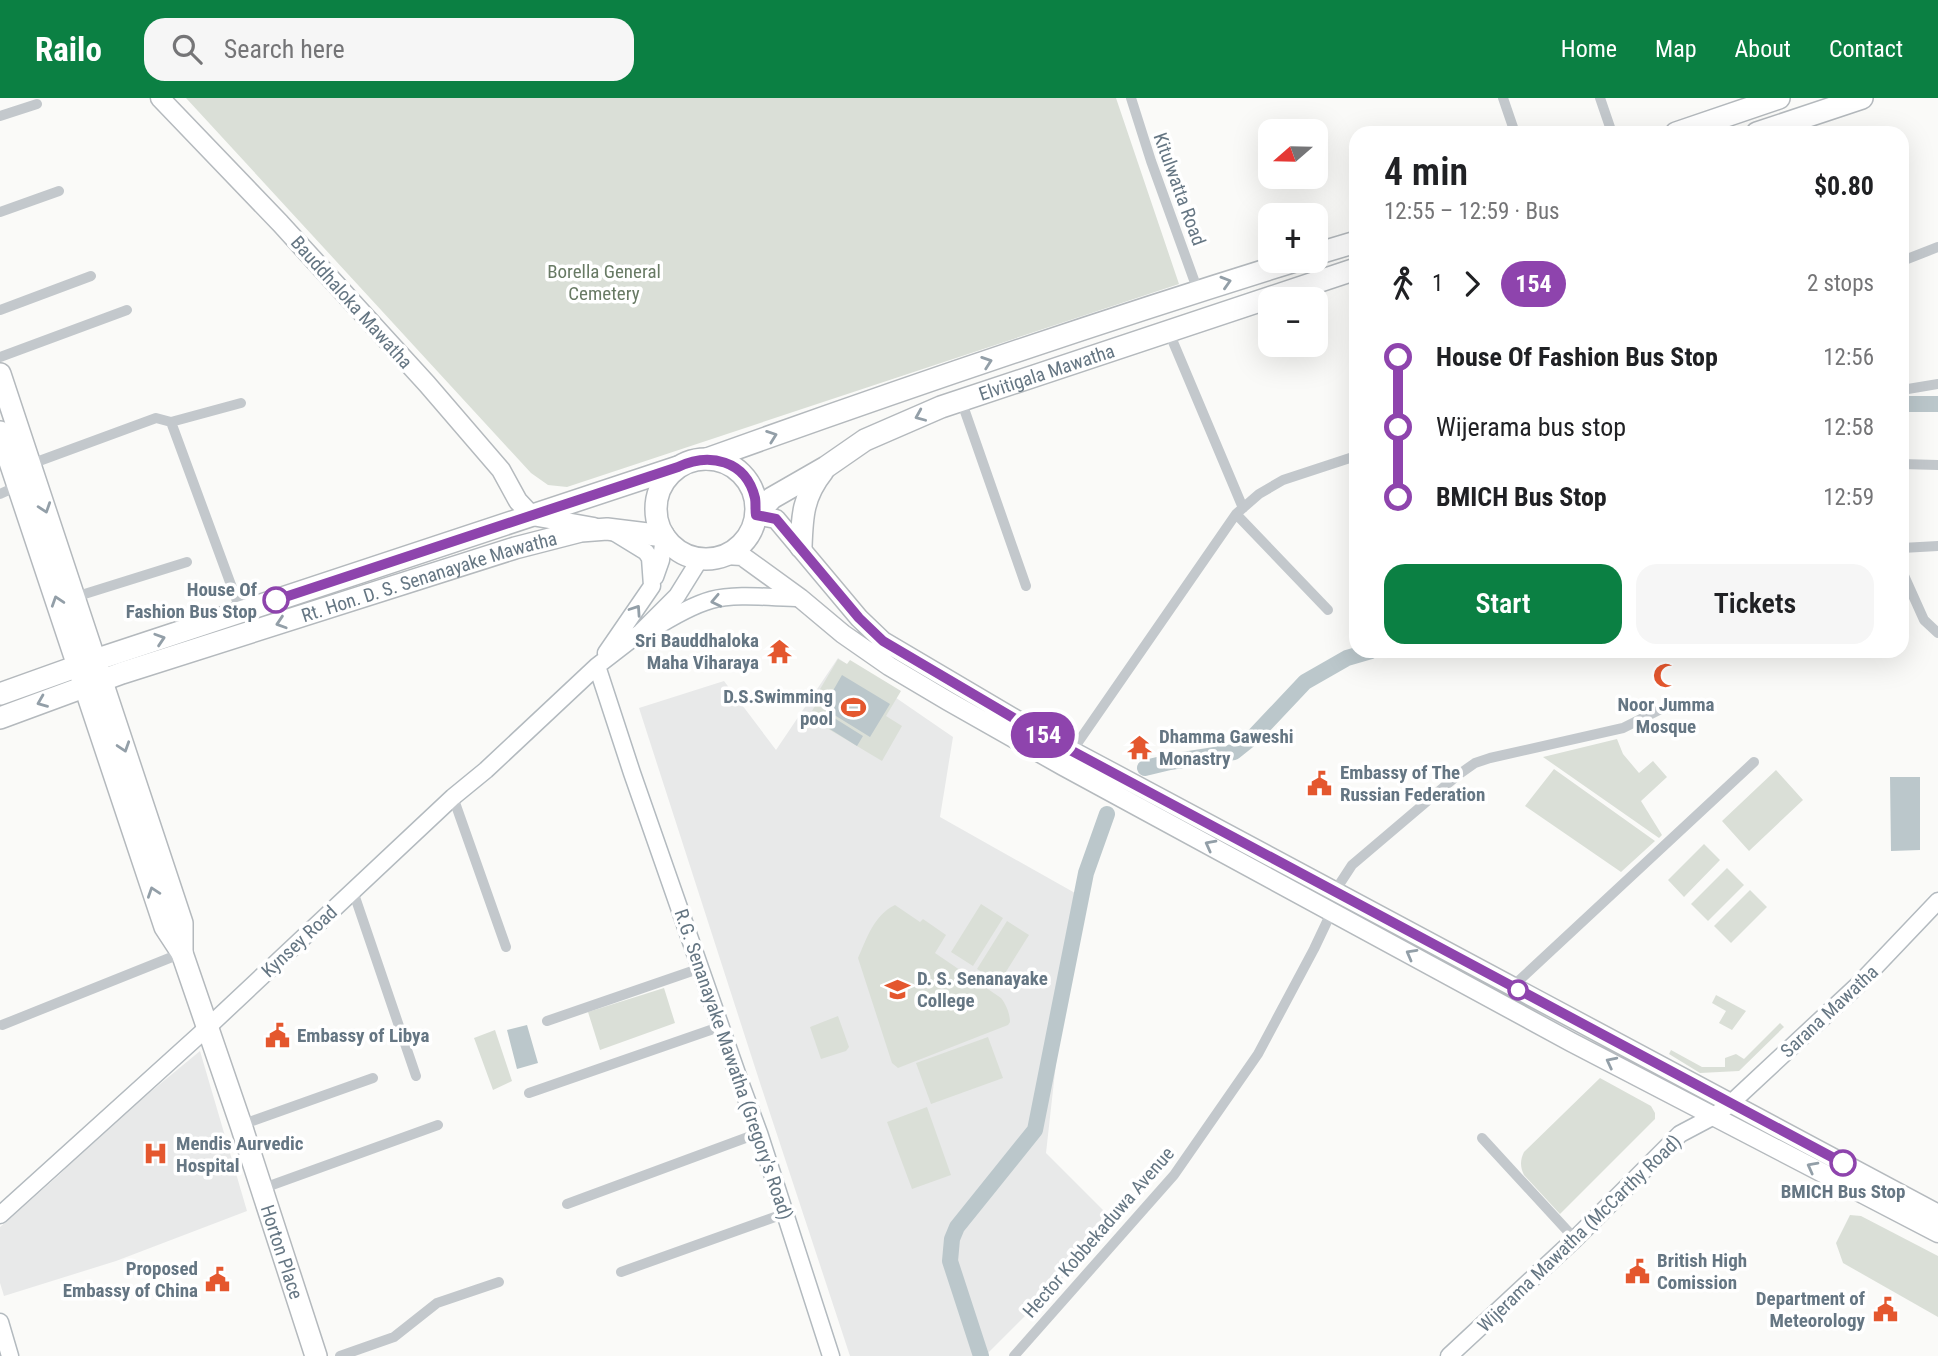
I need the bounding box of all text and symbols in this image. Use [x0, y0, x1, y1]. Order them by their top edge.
search box [144, 18, 634, 81]
text: Railo [35, 30, 102, 69]
icon: search [168, 30, 206, 68]
text: Search here [224, 34, 345, 64]
text: Home [1561, 35, 1617, 63]
text: Map [1655, 35, 1697, 63]
text: About [1735, 35, 1791, 63]
text: Contact [1829, 35, 1903, 63]
north arrow [1258, 119, 1328, 189]
map controls [1258, 119, 1328, 357]
street label: Kitulwatta Road [1149, 130, 1211, 249]
text: 4 min [1384, 150, 1468, 194]
text: $0.80 [1814, 171, 1874, 201]
text: 12:55 – 12:59 · Bus [1384, 198, 1560, 225]
button: + [1258, 203, 1328, 273]
street label: Bauddhaloka Mawatha [286, 231, 417, 373]
park label: Borella General Cemetery [547, 260, 661, 305]
icon: walk [1384, 265, 1422, 303]
icon: forward [1453, 265, 1491, 303]
text: 1 [1432, 270, 1443, 297]
text: 154 [1515, 270, 1552, 298]
text: 2 stops [1807, 270, 1874, 297]
one-way arrow [1219, 276, 1232, 290]
button: − [1258, 287, 1328, 357]
street label: Elvitigala Mawatha [976, 339, 1117, 406]
text: House Of Fashion Bus Stop [1436, 342, 1718, 372]
text: 12:56 [1823, 344, 1874, 371]
one-way arrow [980, 356, 993, 370]
one-way arrow [915, 408, 927, 422]
text: Wijerama bus stop [1436, 412, 1626, 442]
text: 12:58 [1823, 414, 1874, 441]
one-way arrow [765, 430, 777, 444]
text: BMICH Bus Stop [1436, 482, 1607, 512]
text: 12:59 [1823, 484, 1874, 511]
one-way arrow [37, 501, 51, 514]
street label: Rt. Hon. D. S. Senanayake Mawatha [299, 527, 559, 627]
button: Start [1384, 564, 1622, 644]
button: Tickets [1636, 564, 1874, 644]
place label: House Of Fashion Bus Stop [126, 578, 258, 623]
marker: House Of Fashion Bus Stop [263, 587, 289, 613]
one-way arrow [710, 592, 722, 607]
one-way arrow [50, 596, 65, 608]
one-way arrow [627, 605, 640, 618]
one-way arrow [276, 614, 288, 629]
place label: Sri Bauddhaloka Maha Viharaya [635, 629, 759, 674]
one-way arrow [154, 633, 166, 647]
temple icon: Sri Bauddhaloka Maha Viharaya [765, 637, 793, 665]
mosque icon: Noor Jumma Mosque [1652, 662, 1680, 690]
place label: D.S.Swimming pool [723, 685, 833, 730]
sports icon: D.S.Swimming pool [839, 693, 867, 721]
place label: Noor Jumma Mosque [1617, 693, 1715, 738]
one-way arrow [37, 694, 49, 708]
line badge: 154 [1003, 712, 1083, 758]
text: 154 [1025, 721, 1061, 749]
place label: Dhamma Gaweshi Monastry [1159, 725, 1294, 770]
temple icon: Dhamma Gaweshi Monastry [1125, 733, 1153, 761]
one-way arrow [116, 740, 130, 752]
place label: Embassy of The Russian Federation [1340, 761, 1485, 806]
public building icon: Embassy of The Russian Federation [1306, 769, 1334, 797]
one-way arrow [1205, 840, 1218, 854]
one-way arrow [147, 886, 161, 898]
street label: Kynsey Road [257, 901, 342, 982]
street label: R.G. Senanayake Mawatha (Gregory's Road) [669, 906, 798, 1223]
one-way arrow [1405, 949, 1418, 962]
street label: Sarana Mawatha [1776, 960, 1883, 1062]
place label: D. S. Senanayake College [917, 967, 1048, 1012]
school or university icon: D. S. Senanayake College [883, 975, 911, 1003]
unlabelled marker [1508, 980, 1528, 1000]
public building icon: Embassy of Libya [263, 1021, 291, 1049]
place label: Embassy of Libya [297, 1024, 429, 1047]
one-way arrow [1605, 1057, 1618, 1071]
street label: Wijerama Mawatha (McCarthy Road) [1473, 1130, 1686, 1337]
place label: Mendis Aurvedic Hospital [176, 1132, 304, 1177]
hospital icon: Mendis Aurvedic Hospital [142, 1140, 170, 1168]
street label: Hector Kobbekaduwa Avenue [1018, 1142, 1179, 1322]
marker: BMICH Bus Stop [1830, 1150, 1856, 1176]
one-way arrow [1807, 1162, 1820, 1175]
place label: BMICH Bus Stop [1781, 1180, 1905, 1203]
street label: Horton Place [256, 1202, 308, 1302]
place label: British High Comission [1657, 1249, 1747, 1294]
place label: Proposed Embassy of China [63, 1257, 198, 1302]
public building icon: British High Comission [1623, 1257, 1651, 1285]
public building icon: Proposed Embassy of China [204, 1265, 232, 1293]
place label: Department of Meteorology [1756, 1287, 1866, 1332]
public building icon: Department of Meteorology [1871, 1295, 1899, 1323]

